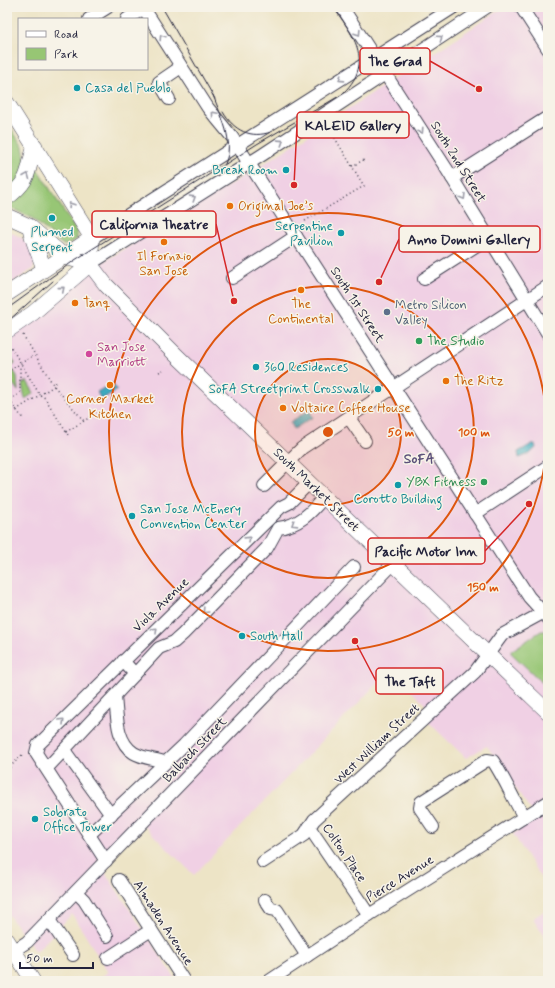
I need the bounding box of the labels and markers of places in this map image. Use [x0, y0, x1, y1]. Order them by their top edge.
callout: The Grad [360, 48, 430, 74]
place label: Casa del Pueblo [85, 80, 171, 97]
marker: Casa del Pueblo [72, 83, 82, 93]
callout: KALEID Gallery [297, 112, 409, 138]
place label: Break Room [212, 162, 278, 179]
marker: Break Room [281, 165, 291, 175]
place label: Original Joe’s [238, 198, 313, 217]
marker: Original Joe’s [225, 201, 235, 211]
callout: California Theatre [92, 211, 216, 237]
marker: Plumed Serpent [47, 213, 57, 223]
place label: Serpentine Pavilion [275, 218, 333, 250]
place label: Plumed Serpent [31, 224, 73, 256]
callout: Anno Domini Gallery [399, 226, 540, 252]
marker: Serpentine Pavilion [336, 228, 346, 238]
marker: Il Fornaio San Jose [159, 237, 169, 247]
place label: Il Fornaio San Jose [137, 248, 191, 280]
marker: The Continental [296, 285, 306, 295]
place label: Tanq [83, 295, 111, 312]
place label: The Continental [268, 296, 334, 328]
place label: Metro Silicon Valley [395, 297, 467, 329]
marker: Tanq [70, 298, 80, 308]
marker: Metro Silicon Valley [382, 307, 392, 317]
place label: The Studio [427, 333, 484, 350]
marker: The Studio [414, 336, 424, 346]
place label: San Jose Marriott [97, 339, 148, 371]
marker: San Jose Marriott [84, 349, 94, 359]
place label: 360 Residences [264, 359, 348, 376]
marker: 360 Residences [251, 362, 261, 372]
place label: The Ritz [454, 373, 504, 390]
marker: The Ritz [441, 376, 451, 386]
marker: Corner Market Kitchen [105, 380, 115, 390]
place label: SoFA Streetprint Crosswalk [209, 381, 371, 398]
marker: SoFA Streetprint Crosswalk [373, 384, 383, 394]
place label: Corner Market Kitchen [66, 391, 154, 423]
place label: Voltaire Coffee House [291, 400, 411, 417]
marker: Voltaire Coffee House [278, 403, 288, 413]
centre of rings [321, 425, 335, 439]
place label: YBX Fitness [406, 474, 476, 491]
marker: YBX Fitness [479, 477, 489, 487]
marker: Corotto Building [393, 480, 403, 490]
place label: Corotto Building [354, 491, 442, 510]
place label: San Jose McEnery Convention Center [140, 501, 247, 533]
marker: San Jose McEnery Convention Center [127, 511, 137, 521]
callout: Pacific Motor Inn [368, 538, 485, 564]
place label: South Hall [250, 628, 303, 645]
marker: South Hall [237, 631, 247, 641]
callout: The Taft [376, 668, 443, 694]
place label: Sobrato Office Tower [43, 804, 113, 836]
marker: Sobrato Office Tower [30, 814, 40, 824]

